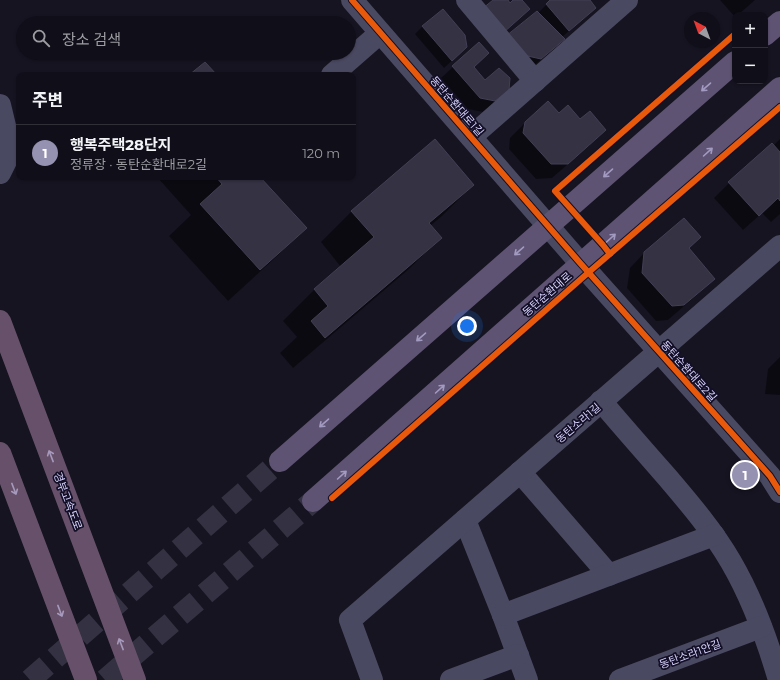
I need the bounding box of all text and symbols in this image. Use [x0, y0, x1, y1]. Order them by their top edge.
north arrow [684, 12, 720, 48]
map controls [732, 12, 768, 84]
button: + [732, 12, 768, 48]
search box [16, 16, 356, 60]
icon: search [30, 27, 52, 49]
text: 장소 검색 [62, 30, 121, 49]
button: − [732, 48, 768, 84]
street label: 동탄순환대로1길 [427, 73, 487, 139]
one-way arrow [700, 83, 711, 92]
text: 주변 [32, 90, 63, 110]
text: 행복주택28단지 [70, 135, 172, 154]
text: 1 [42, 145, 48, 161]
text: 120 m [302, 145, 340, 161]
one-way arrow [703, 147, 713, 156]
text: 정류장 · 동탄순환대로2길 [70, 156, 207, 172]
one-way arrow [603, 169, 613, 178]
one-way arrow [605, 233, 616, 242]
one-way arrow [514, 247, 524, 256]
street label: 동탄순환대로 [519, 269, 575, 319]
your location [457, 316, 477, 336]
one-way arrow [417, 332, 427, 341]
street label: 동탄순환대로2길 [658, 338, 720, 404]
one-way arrow [434, 384, 445, 393]
street label: 동탄소라1길 [553, 400, 603, 446]
one-way arrow [318, 418, 329, 427]
one-way arrow [46, 451, 54, 463]
pin: 1 [732, 460, 758, 490]
street label: 경부고속도로 [51, 470, 85, 532]
one-way arrow [337, 471, 347, 480]
one-way arrow [10, 483, 18, 495]
one-way arrow [56, 604, 64, 616]
street label: 동탄소라1안길 [657, 636, 723, 672]
one-way arrow [117, 638, 125, 650]

